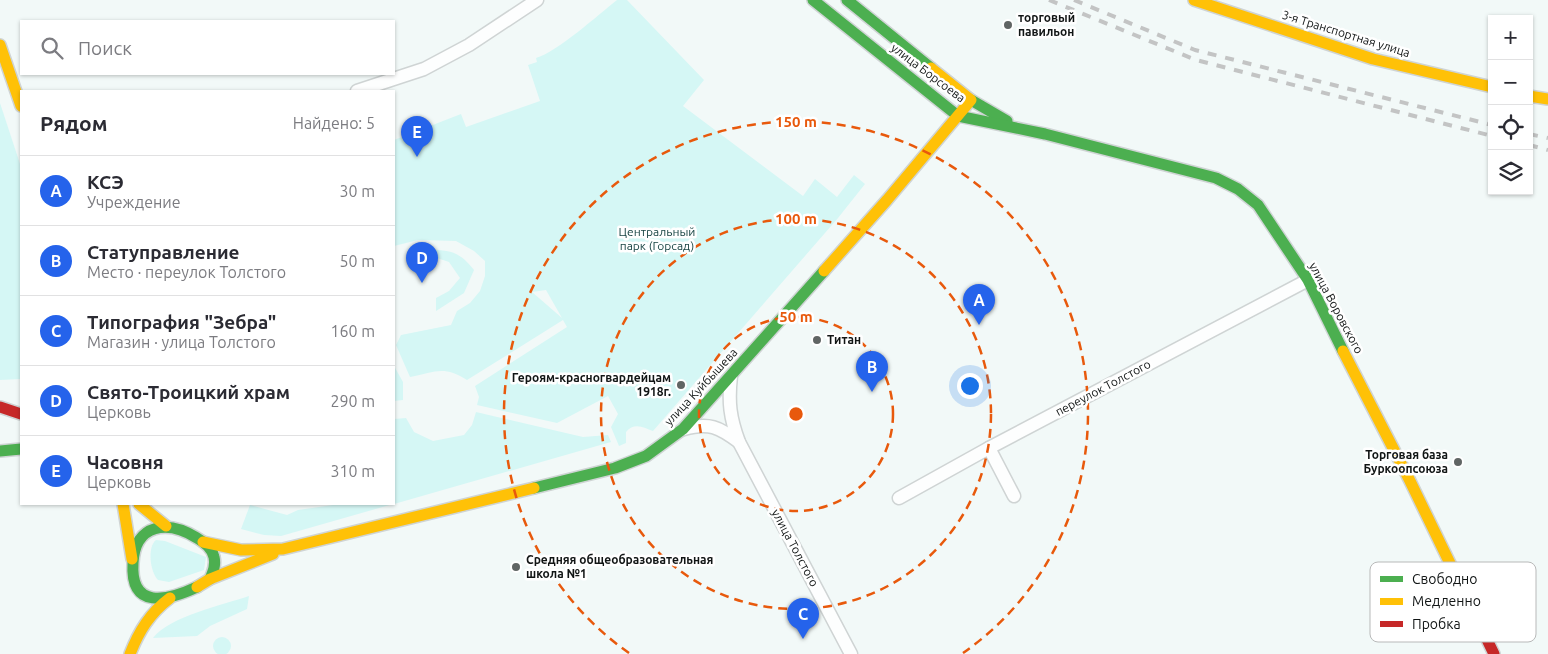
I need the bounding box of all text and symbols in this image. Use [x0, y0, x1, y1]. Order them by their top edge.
street label: 3-я Транспортная улица [1281, 8, 1412, 59]
place label: торговый павильон [1018, 11, 1075, 38]
map controls [1488, 15, 1533, 195]
button: + [1488, 15, 1533, 60]
marker: торговый павильон [1002, 19, 1014, 31]
search box [20, 20, 395, 75]
icon: search [38, 34, 66, 62]
text: Поиск [78, 37, 132, 59]
street label: улица Борсоева [889, 41, 968, 105]
button: − [1488, 60, 1533, 105]
button: locate [1488, 105, 1533, 150]
text: Рядом [40, 111, 108, 135]
text: 150 m [775, 113, 817, 130]
text: Найдено: 5 [293, 114, 375, 132]
pin: E [401, 116, 433, 157]
button: layers [1488, 150, 1533, 195]
text: КСЭ [87, 171, 124, 193]
text: A [50, 182, 62, 200]
text: 30 m [339, 182, 375, 200]
text: Учреждение [87, 193, 181, 211]
text: 100 m [775, 210, 817, 227]
park label: Центральный парк (Горсад) [619, 225, 695, 253]
text: Статуправление [87, 241, 240, 263]
pin: D [406, 242, 438, 283]
text: B [51, 252, 61, 270]
text: 50 m [339, 252, 375, 270]
street label: улица Воровского [1307, 260, 1366, 356]
text: Место · переулок Толстого [87, 263, 286, 281]
pin: A [963, 284, 995, 325]
text: 50 m [779, 308, 813, 325]
text: Типография "Зебра" [87, 311, 276, 333]
text: C [51, 322, 61, 340]
text: 160 m [330, 322, 375, 340]
text: Магазин · улица Толстого [87, 333, 276, 351]
place label: Титан [827, 333, 861, 346]
marker: Титан [811, 334, 823, 346]
street label: улица Куйбышева [662, 345, 740, 428]
pin: B [856, 351, 888, 392]
street label: переулок Толстого [1053, 357, 1153, 418]
place label: Героям-красногвардейцам 1918г. [512, 371, 671, 398]
your location [957, 373, 983, 399]
marker: Героям-красногвардейцам 1918г. [675, 379, 687, 391]
text: Свято-Троицкий храм [87, 381, 290, 403]
text: D [50, 392, 62, 410]
text: 290 m [330, 392, 375, 410]
text: Церковь [87, 403, 151, 421]
centre of rings [787, 405, 805, 423]
place label: Торговая база Буркоопсоюза [1363, 448, 1448, 475]
text: Часовня [87, 451, 164, 473]
marker: Торговая база Буркоопсоюза [1452, 456, 1464, 468]
text: E [51, 462, 61, 480]
text: 310 m [330, 462, 375, 480]
text: Церковь [87, 473, 151, 491]
street label: улица Толстого [770, 507, 821, 589]
place label: Средняя общеобразовательная школа №1 [526, 553, 713, 580]
marker: Средняя общеобразовательная школа №1 [510, 561, 522, 573]
legend [1370, 562, 1536, 642]
text: Свободно [1412, 571, 1477, 587]
text: Медленно [1412, 593, 1481, 609]
pin: C [787, 598, 819, 639]
text: Пробка [1412, 616, 1461, 632]

